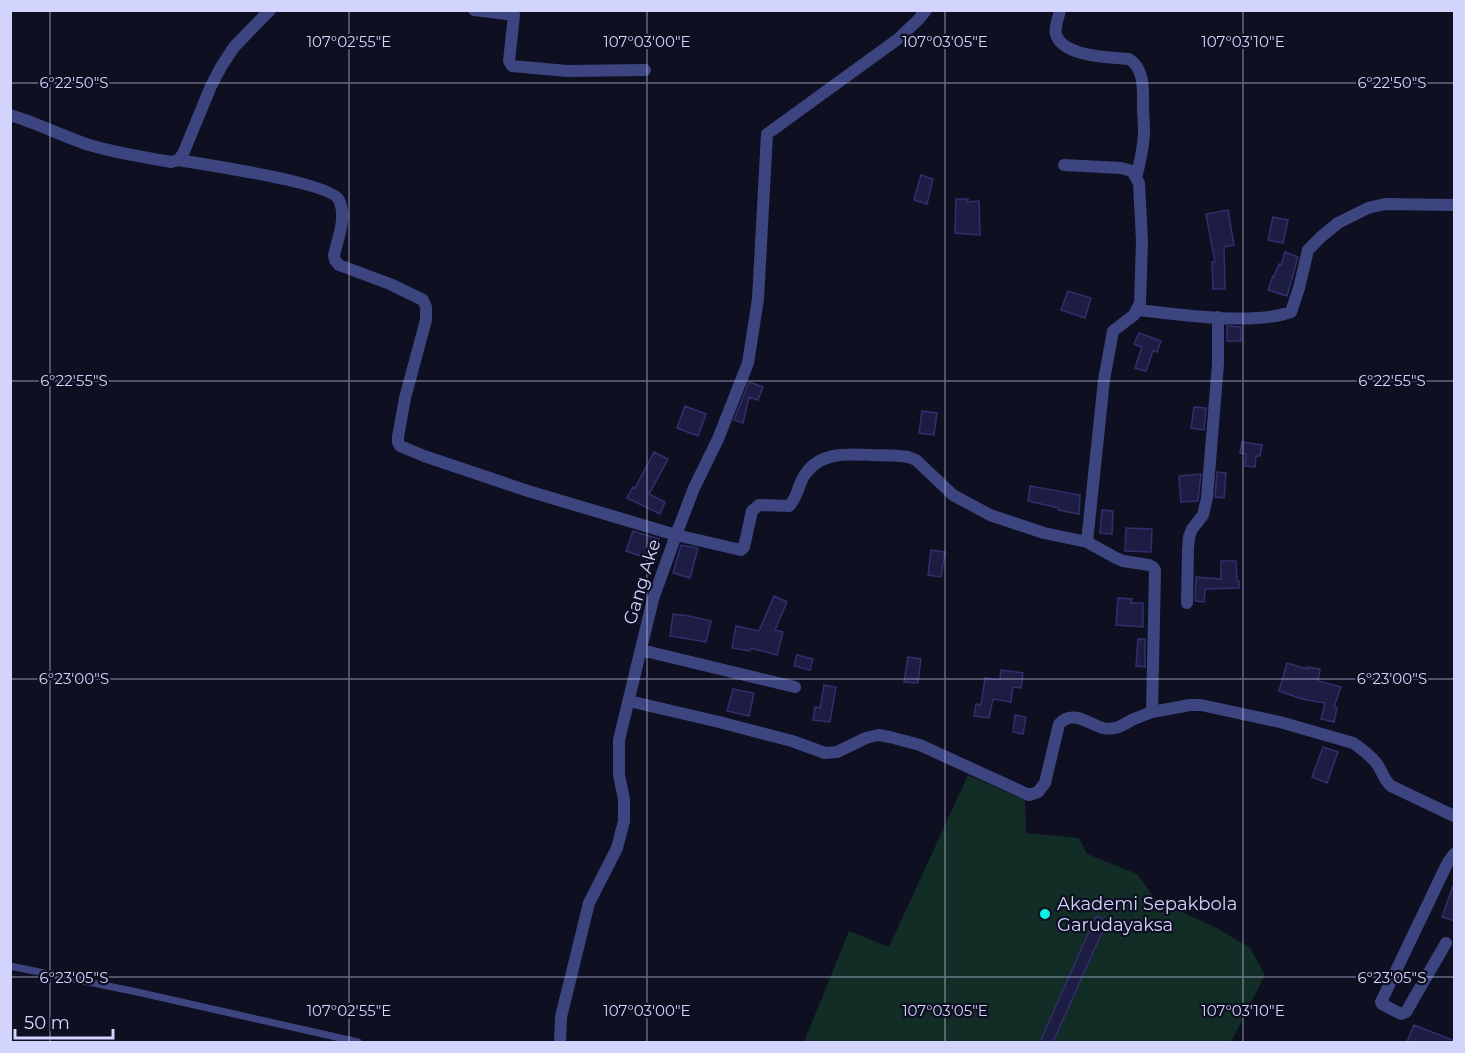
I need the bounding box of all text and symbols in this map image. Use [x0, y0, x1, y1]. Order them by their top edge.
text: 107°02'55"E [307, 32, 391, 51]
text: 107°03'00"E [603, 32, 691, 51]
text: 107°03'05"E [902, 32, 988, 51]
text: 107°03'10"E [1201, 32, 1285, 51]
text: 6°22'50"S [39, 73, 109, 92]
text: 6°22'50"S [1357, 73, 1427, 92]
text: 6°22'55"S [40, 371, 108, 390]
text: 6°22'55"S [1358, 371, 1426, 390]
street label: Gang Ake [619, 537, 665, 627]
text: 6°23'00"S [39, 669, 109, 688]
text: 6°23'00"S [1357, 669, 1427, 688]
place label: Akademi Sepakbola Garudayaksa [1057, 893, 1237, 936]
marker: Akademi Sepakbola Garudayaksa [1038, 907, 1052, 921]
text: 6°23'05"S [40, 968, 108, 987]
text: 6°23'05"S [1358, 968, 1426, 987]
text: 107°02'55"E [307, 1001, 391, 1020]
text: 107°03'00"E [603, 1001, 691, 1020]
text: 107°03'05"E [902, 1001, 988, 1020]
text: 107°03'10"E [1201, 1001, 1285, 1020]
scale bar [15, 1002, 112, 1040]
text: 50 m [24, 1012, 70, 1034]

